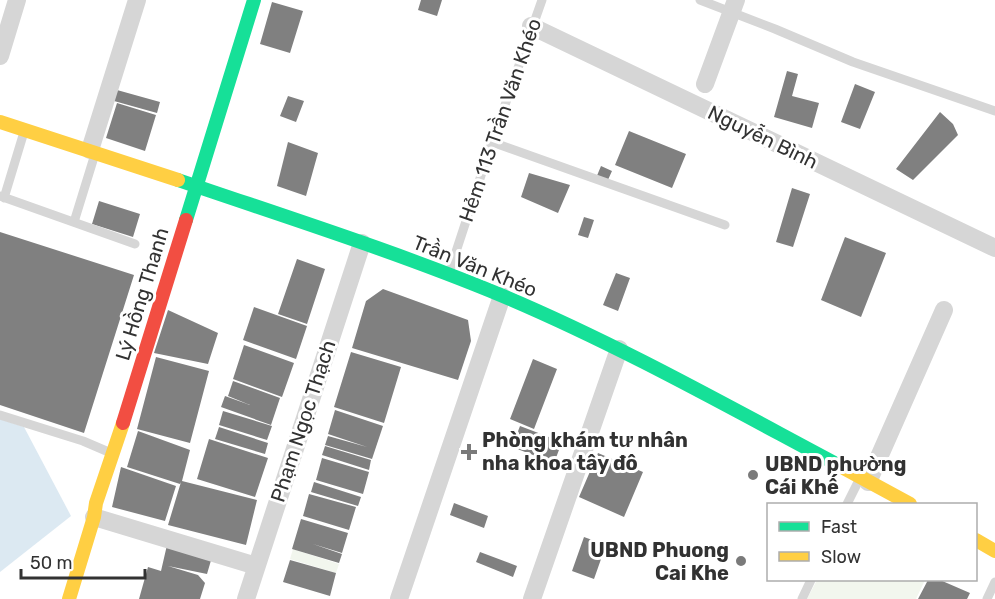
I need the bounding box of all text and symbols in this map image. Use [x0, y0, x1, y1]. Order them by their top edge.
street label: Hẻm 113 Trần Văn Khéo [454, 15, 546, 225]
street label: Nguyễn Bình [704, 100, 822, 174]
street label: Lý Hồng Thanh [110, 225, 174, 363]
street label: Trần Văn Khéo [409, 230, 541, 302]
street label: Phạm Ngọc Thạch [265, 337, 341, 505]
place label: Phòng khám tư nhân nha khoa tây đô [482, 428, 688, 475]
marker: Phòng khám tư nhân nha khoa tây đô [460, 443, 478, 461]
place label: UBND phường Cái Khế [765, 452, 906, 499]
marker: UBND phường Cái Khế [746, 468, 760, 482]
legend [767, 503, 977, 581]
text: Fast [821, 516, 857, 538]
place label: UBND Phuong Cai Khe [590, 538, 729, 585]
scale bar [21, 542, 146, 580]
text: Slow [821, 546, 861, 568]
text: 50 m [30, 552, 73, 574]
marker: UBND Phuong Cai Khe [734, 554, 748, 568]

